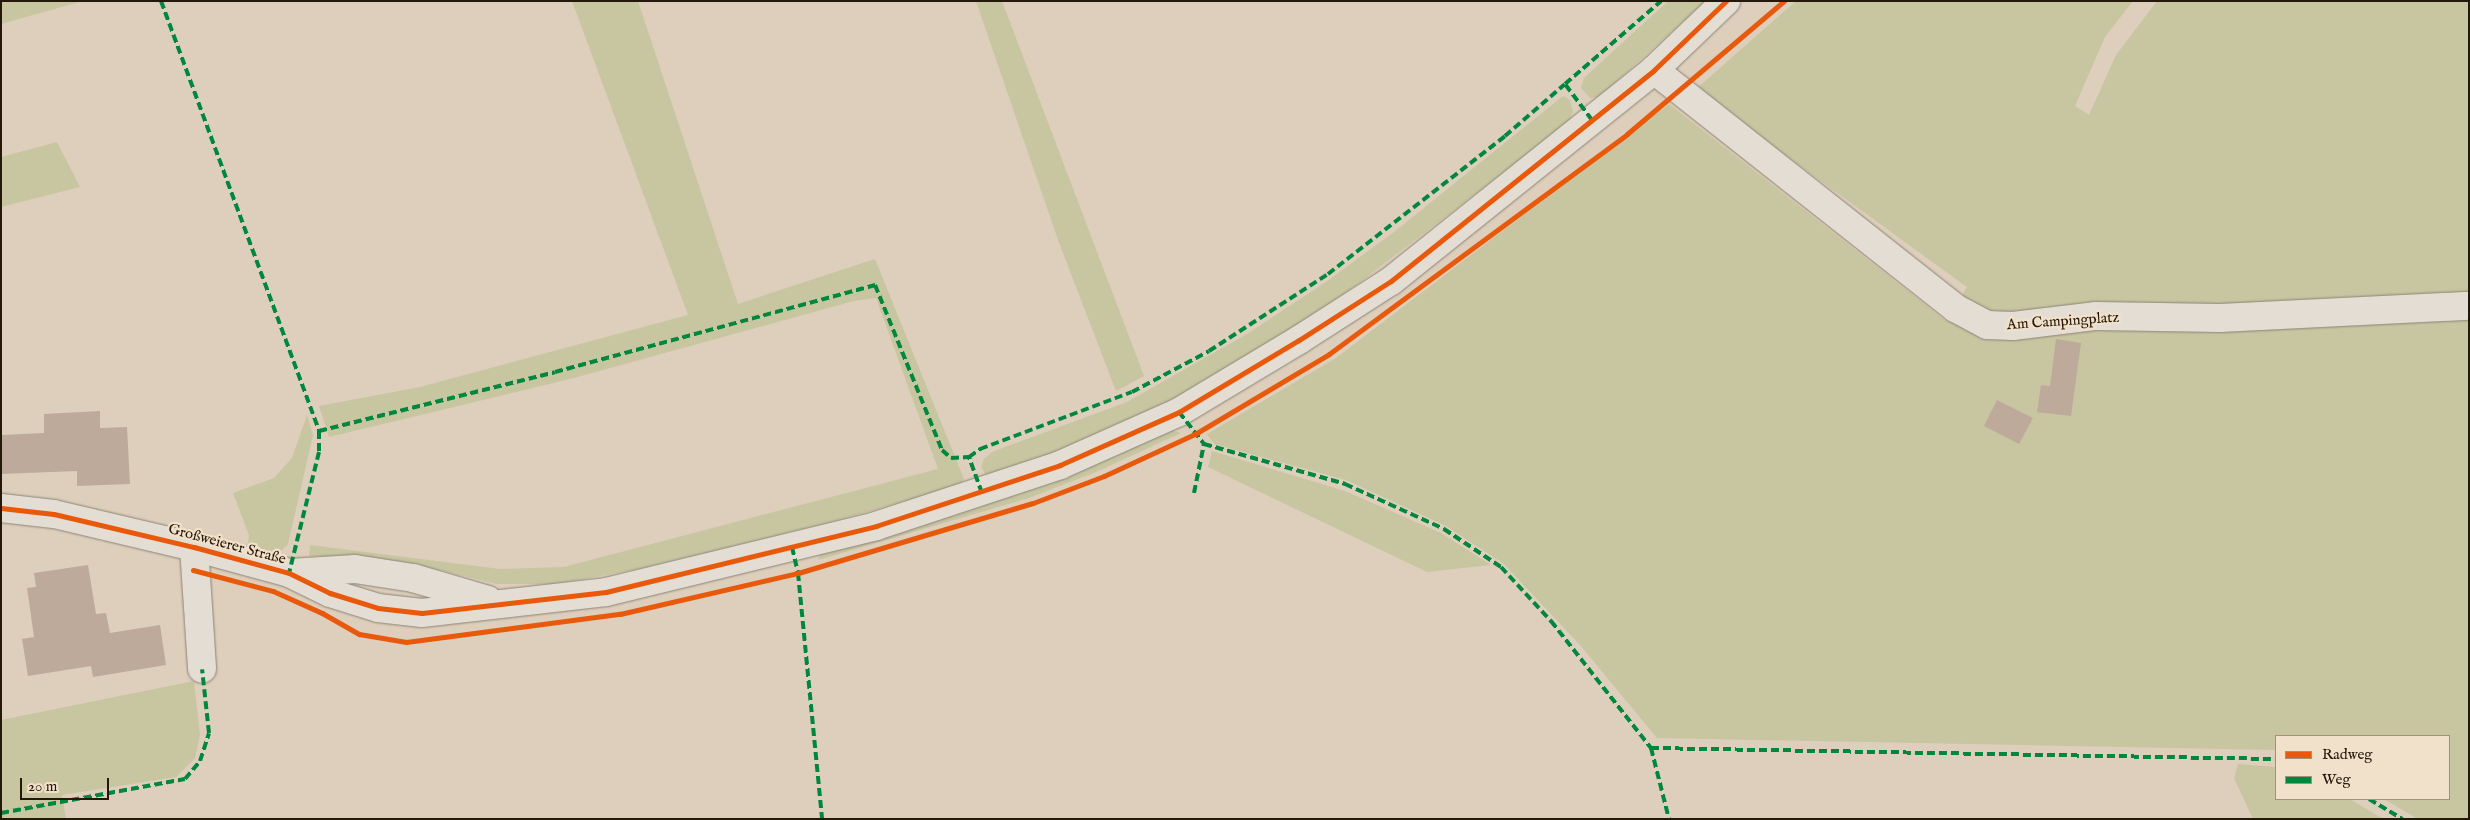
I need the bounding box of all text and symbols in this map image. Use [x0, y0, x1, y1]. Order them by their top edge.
street label: Am Campingplatz [2006, 308, 2120, 334]
street label: Großweierer Straße [166, 520, 288, 568]
legend [2275, 735, 2450, 800]
text: Radweg [2322, 745, 2373, 764]
scale bar [22, 768, 111, 800]
text: Weg [2322, 770, 2351, 789]
text: 20 m [28, 777, 57, 796]

